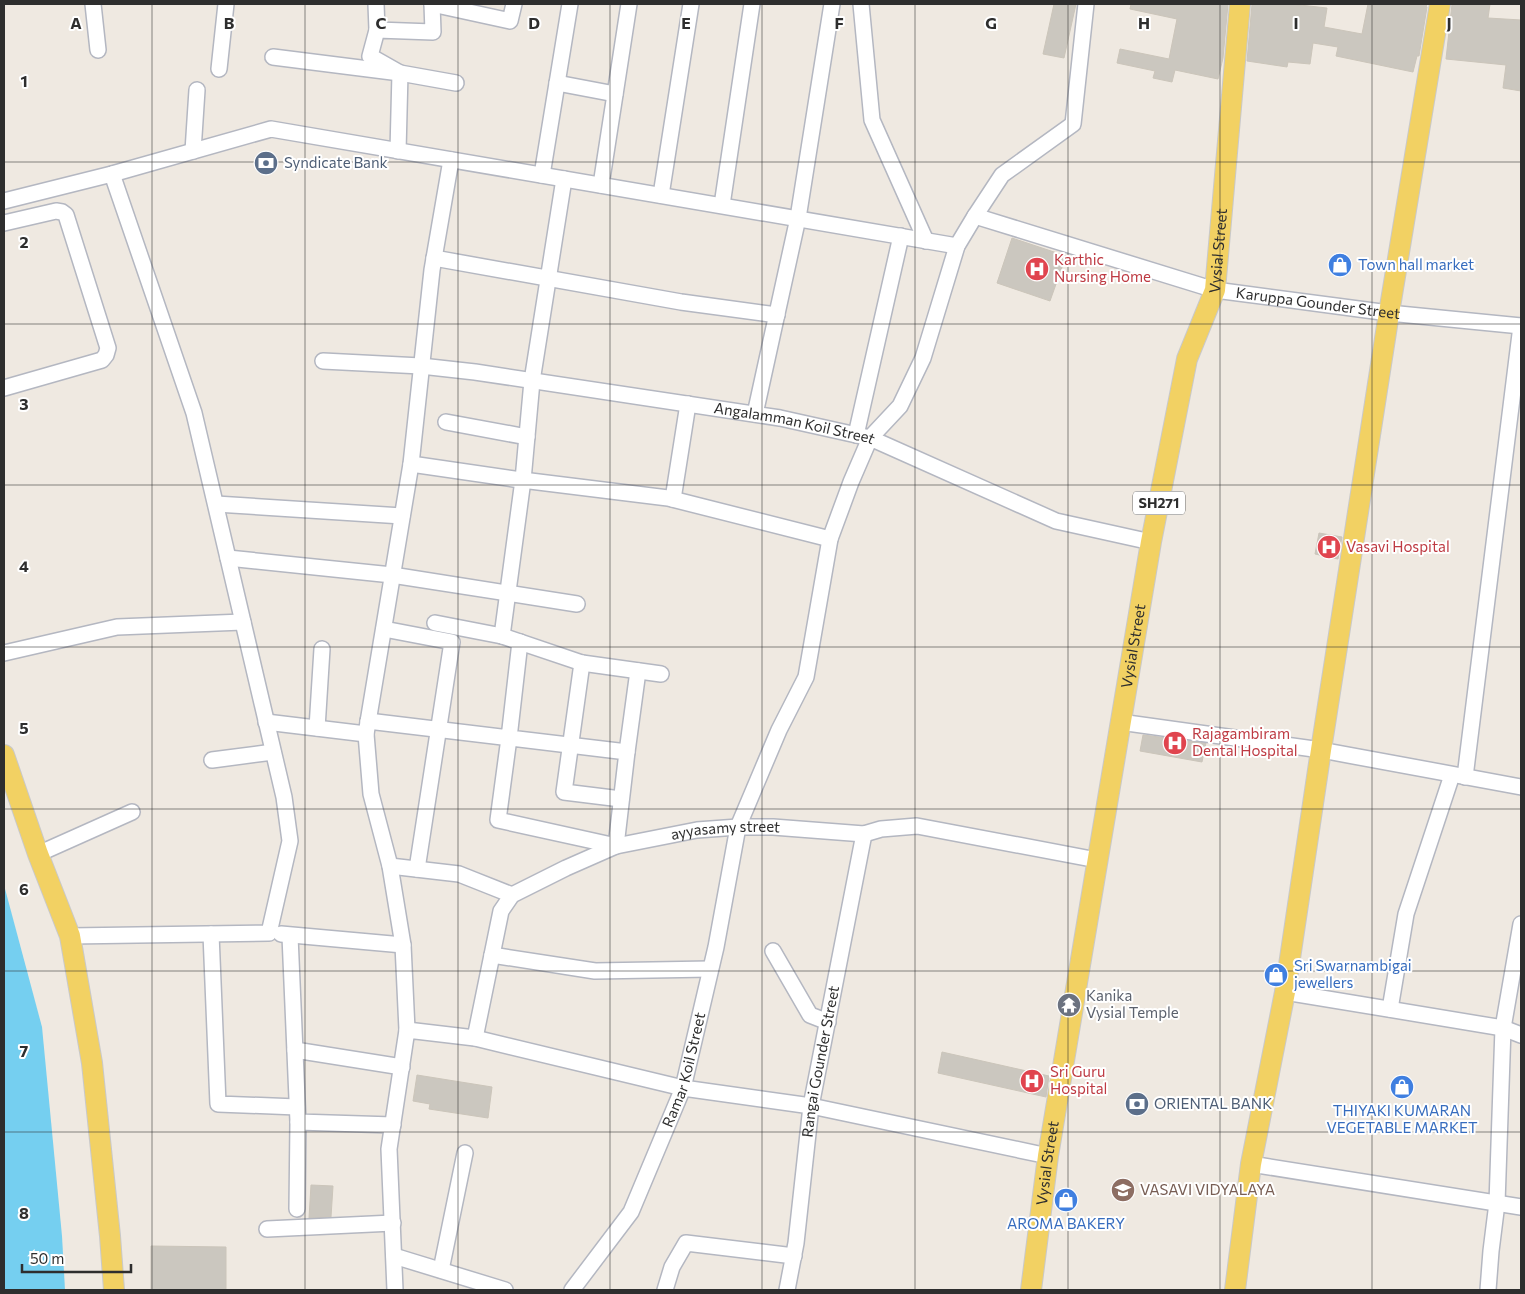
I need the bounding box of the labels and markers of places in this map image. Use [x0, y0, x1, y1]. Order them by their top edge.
bank icon: Syndicate Bank [253, 150, 279, 176]
place label: Syndicate Bank [284, 153, 388, 171]
place label: Karthic Nursing Home [1054, 250, 1151, 285]
shop icon: Town hall market [1327, 252, 1353, 278]
place label: Town hall market [1358, 255, 1474, 273]
hospital icon: Karthic Nursing Home [1024, 256, 1050, 282]
hospital icon: Vasavi Hospital [1316, 534, 1342, 560]
place label: Vasavi Hospital [1346, 537, 1450, 555]
place label: Rajagambiram Dental Hospital [1192, 724, 1298, 759]
hospital icon: Rajagambiram Dental Hospital [1162, 730, 1188, 756]
place label: Sri Swarnambigai jewellers [1294, 956, 1412, 991]
shop icon: Sri Swarnambigai jewellers [1263, 962, 1289, 988]
place label: Kanika Vysial Temple [1086, 986, 1179, 1021]
temple icon: Kanika Vysial Temple [1056, 992, 1082, 1018]
place label: Sri Guru Hospital [1050, 1062, 1107, 1097]
hospital icon: Sri Guru Hospital [1019, 1068, 1045, 1094]
shop icon: THIYAKI KUMARAN VEGETABLE MARKET [1389, 1074, 1415, 1100]
bank icon: ORIENTAL BANK [1124, 1091, 1150, 1117]
place label: ORIENTAL BANK [1154, 1094, 1272, 1112]
place label: THIYAKI KUMARAN VEGETABLE MARKET [1326, 1101, 1478, 1136]
school or university icon: VASAVI VIDYALAYA [1110, 1177, 1136, 1203]
place label: VASAVI VIDYALAYA [1140, 1180, 1275, 1198]
shop icon: AROMA BAKERY [1053, 1187, 1079, 1213]
place label: AROMA BAKERY [1007, 1214, 1125, 1232]

